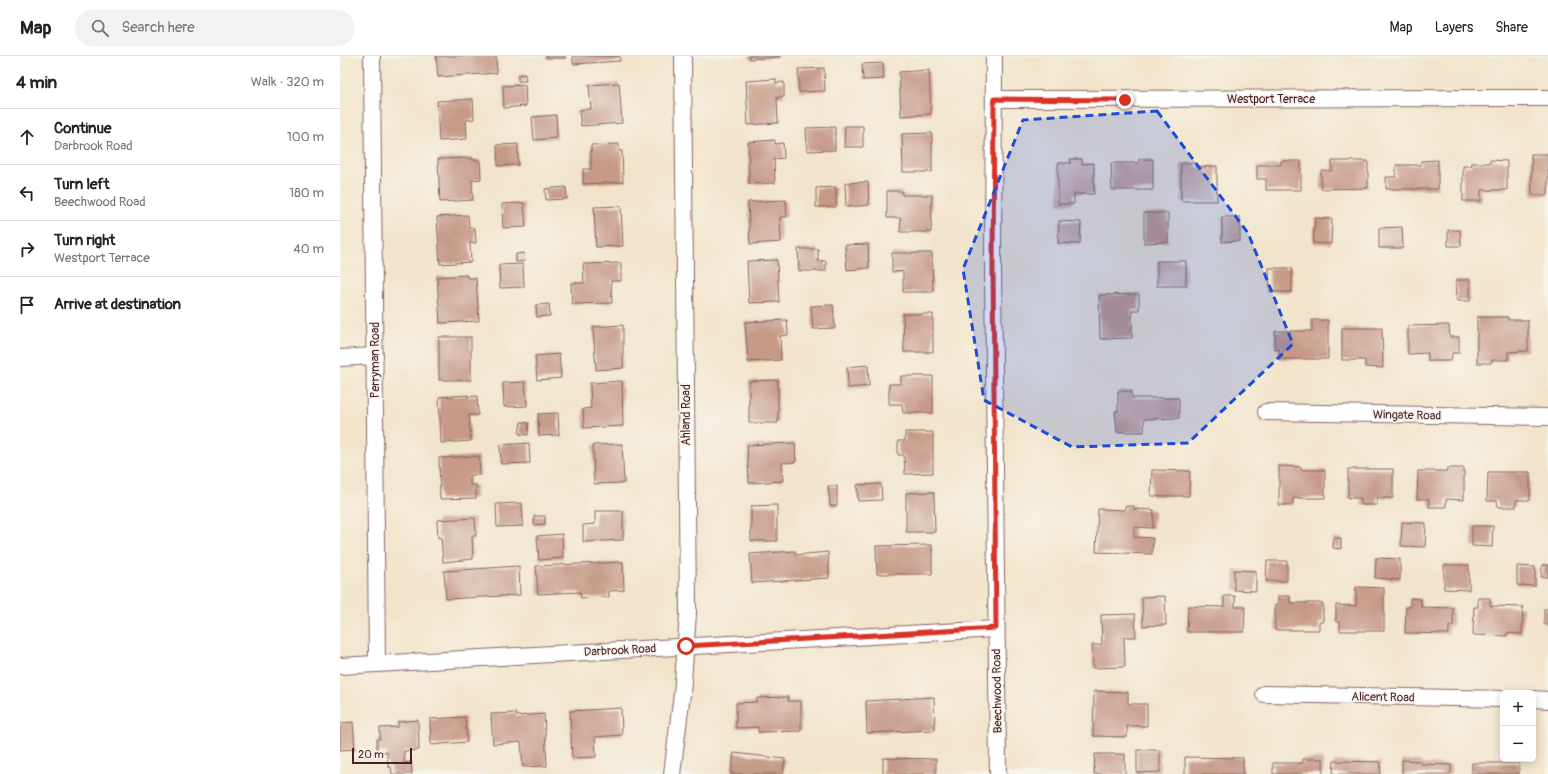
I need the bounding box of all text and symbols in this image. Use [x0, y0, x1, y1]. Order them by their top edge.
search box [75, 10, 355, 46]
text: Map [20, 16, 51, 40]
icon: search [89, 17, 111, 39]
text: Search here [121, 18, 195, 37]
text: Map [1390, 19, 1413, 36]
text: Layers [1435, 19, 1473, 36]
text: Share [1495, 19, 1528, 36]
text: 4 min [16, 72, 57, 93]
text: Walk · 320 m [251, 74, 324, 90]
route end [1116, 91, 1134, 109]
street label: Westport Terrace [1227, 92, 1315, 107]
text: Continue [54, 119, 112, 138]
icon: ahead [16, 126, 38, 148]
text: 100 m [287, 129, 324, 145]
text: Darbrook Road [54, 138, 133, 154]
text: Turn left [54, 175, 110, 194]
icon: left [16, 182, 38, 204]
text: 180 m [289, 185, 324, 201]
text: Beechwood Road [54, 194, 146, 210]
text: Turn right [54, 231, 115, 250]
icon: right [16, 238, 38, 260]
text: 40 m [293, 241, 324, 257]
text: Westport Terrace [54, 250, 150, 266]
icon: arrive [16, 294, 38, 316]
text: Arrive at destination [54, 295, 181, 314]
street label: Perryman Road [368, 322, 383, 398]
street label: Ahland Road [679, 384, 694, 446]
street label: Wingate Road [1373, 407, 1441, 424]
route start [677, 637, 695, 655]
street label: Darbrook Road [583, 641, 657, 660]
street label: Beechwood Road [989, 648, 1006, 733]
street label: Alicent Road [1351, 689, 1415, 706]
map controls [1500, 690, 1536, 762]
button: + [1500, 690, 1536, 726]
button: − [1500, 726, 1536, 762]
scale bar [352, 746, 412, 765]
text: 20 m [358, 748, 384, 761]

